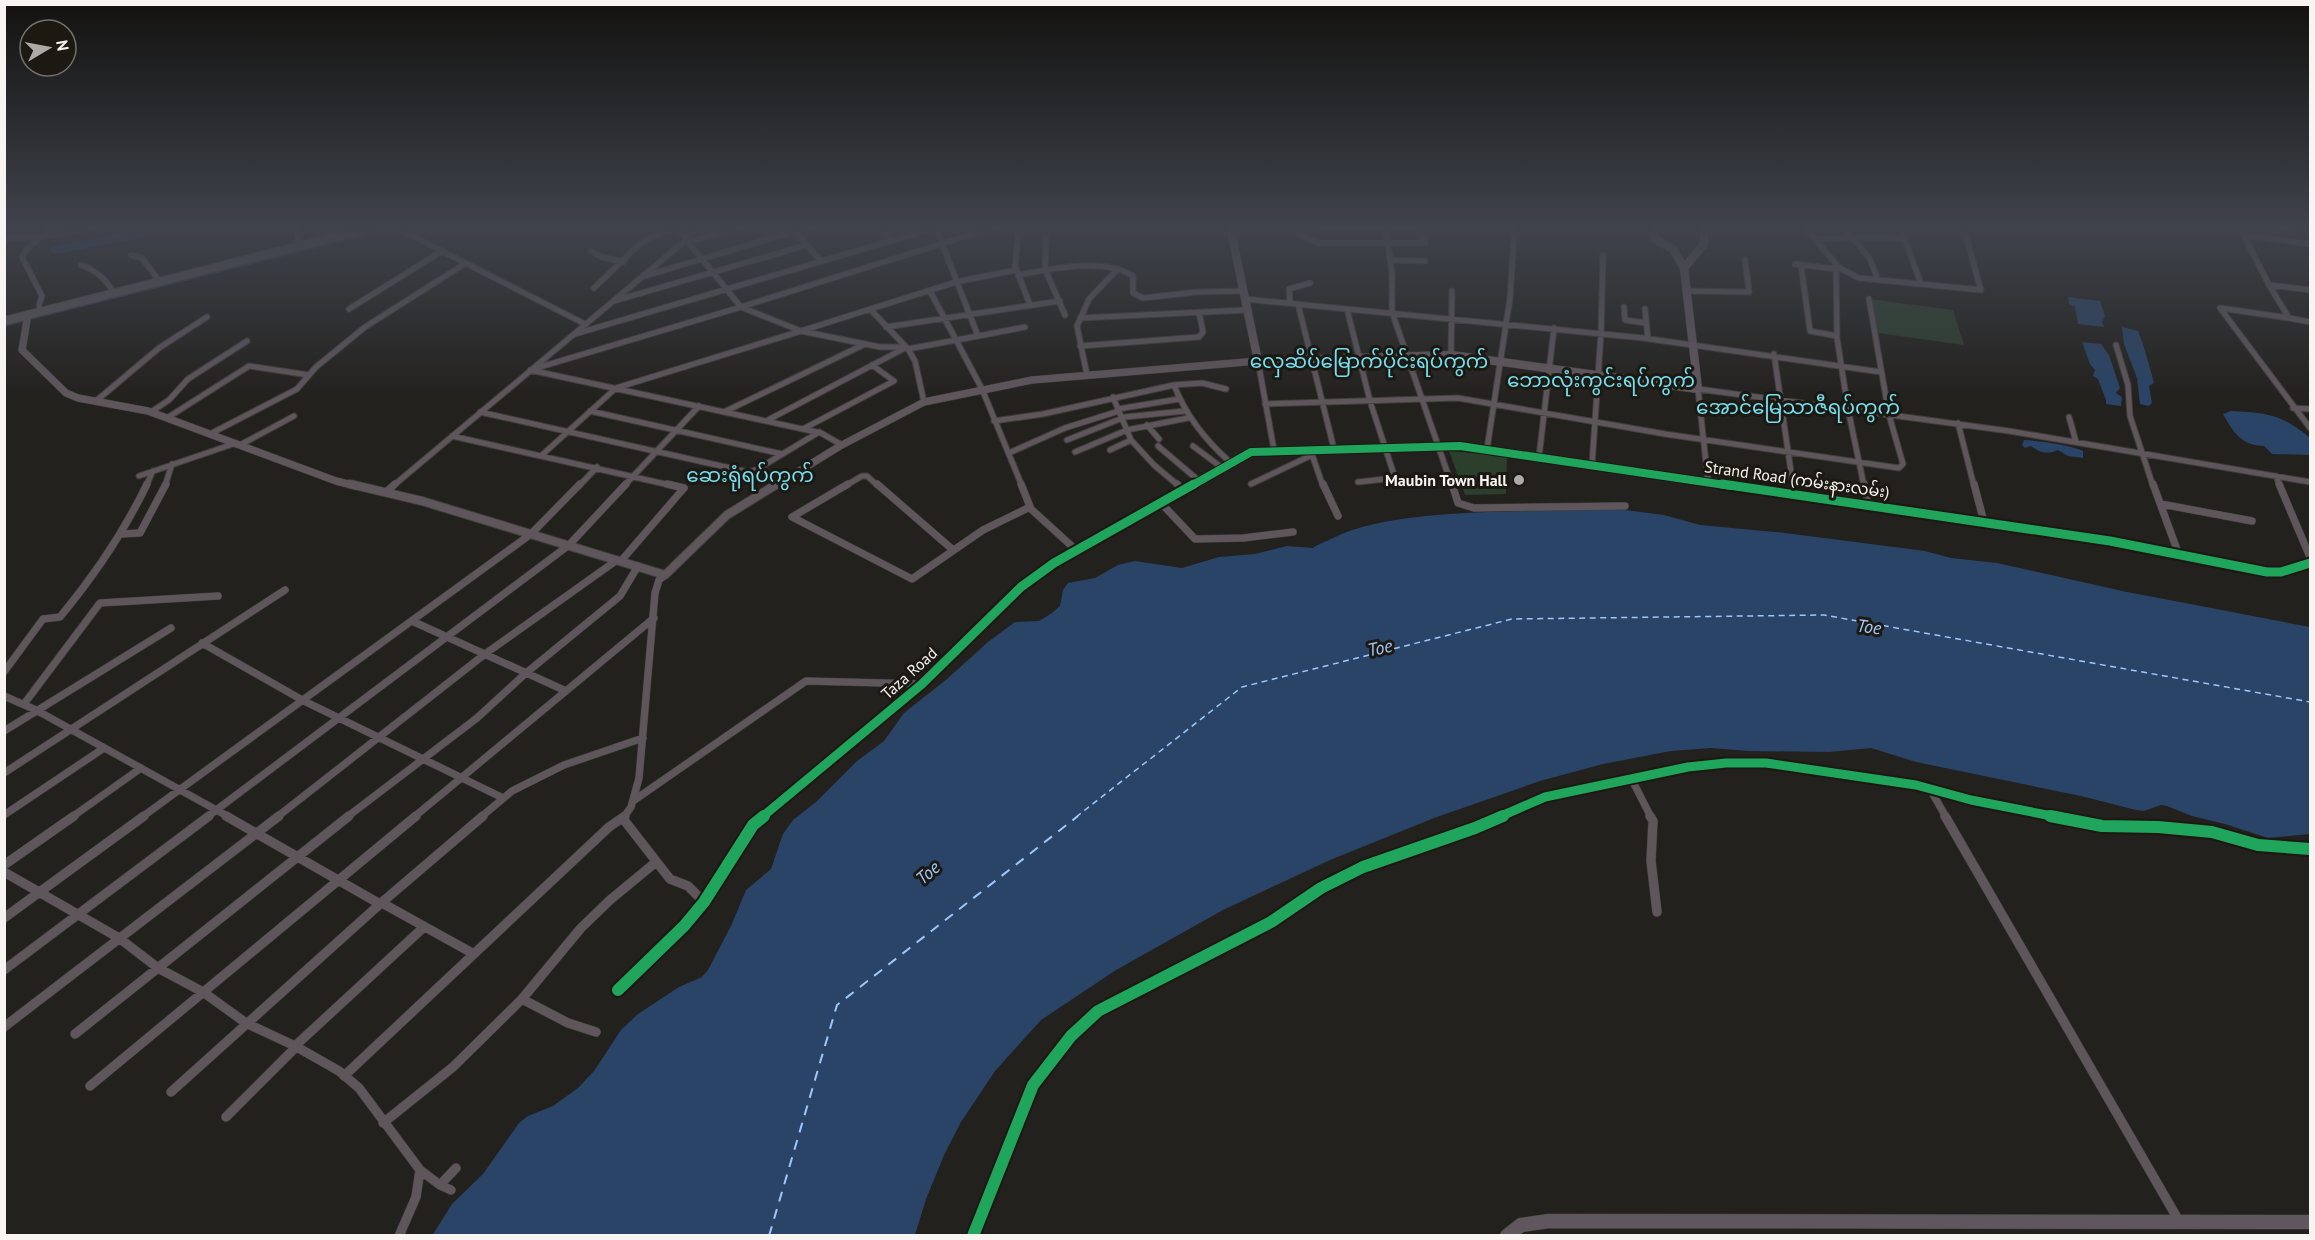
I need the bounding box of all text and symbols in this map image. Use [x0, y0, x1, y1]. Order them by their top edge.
north arrow [18, 18, 78, 78]
text: N [52, 38, 74, 52]
district label: လှေဆိပ်မြောက်ပိုင်းရပ်ကွက် [1250, 347, 1488, 378]
district label: ဘောလုံးကွင်းရပ်ကွက် [1507, 366, 1695, 397]
district label: အောင်မြေသာဇီရပ်ကွက် [1696, 393, 1900, 423]
street label: Strand Road (ကမ်းနားလမ်း) [1703, 455, 1891, 506]
district label: ဆေးရုံရပ်ကွက် [686, 461, 814, 492]
place label: Maubin Town Hall [1385, 470, 1507, 490]
marker: Maubin Town Hall [1512, 473, 1526, 487]
water label: Toe [1855, 614, 1883, 640]
water label: Toe [1365, 634, 1395, 661]
street label: Taza Road [877, 643, 941, 703]
water label: Toe [911, 855, 945, 889]

